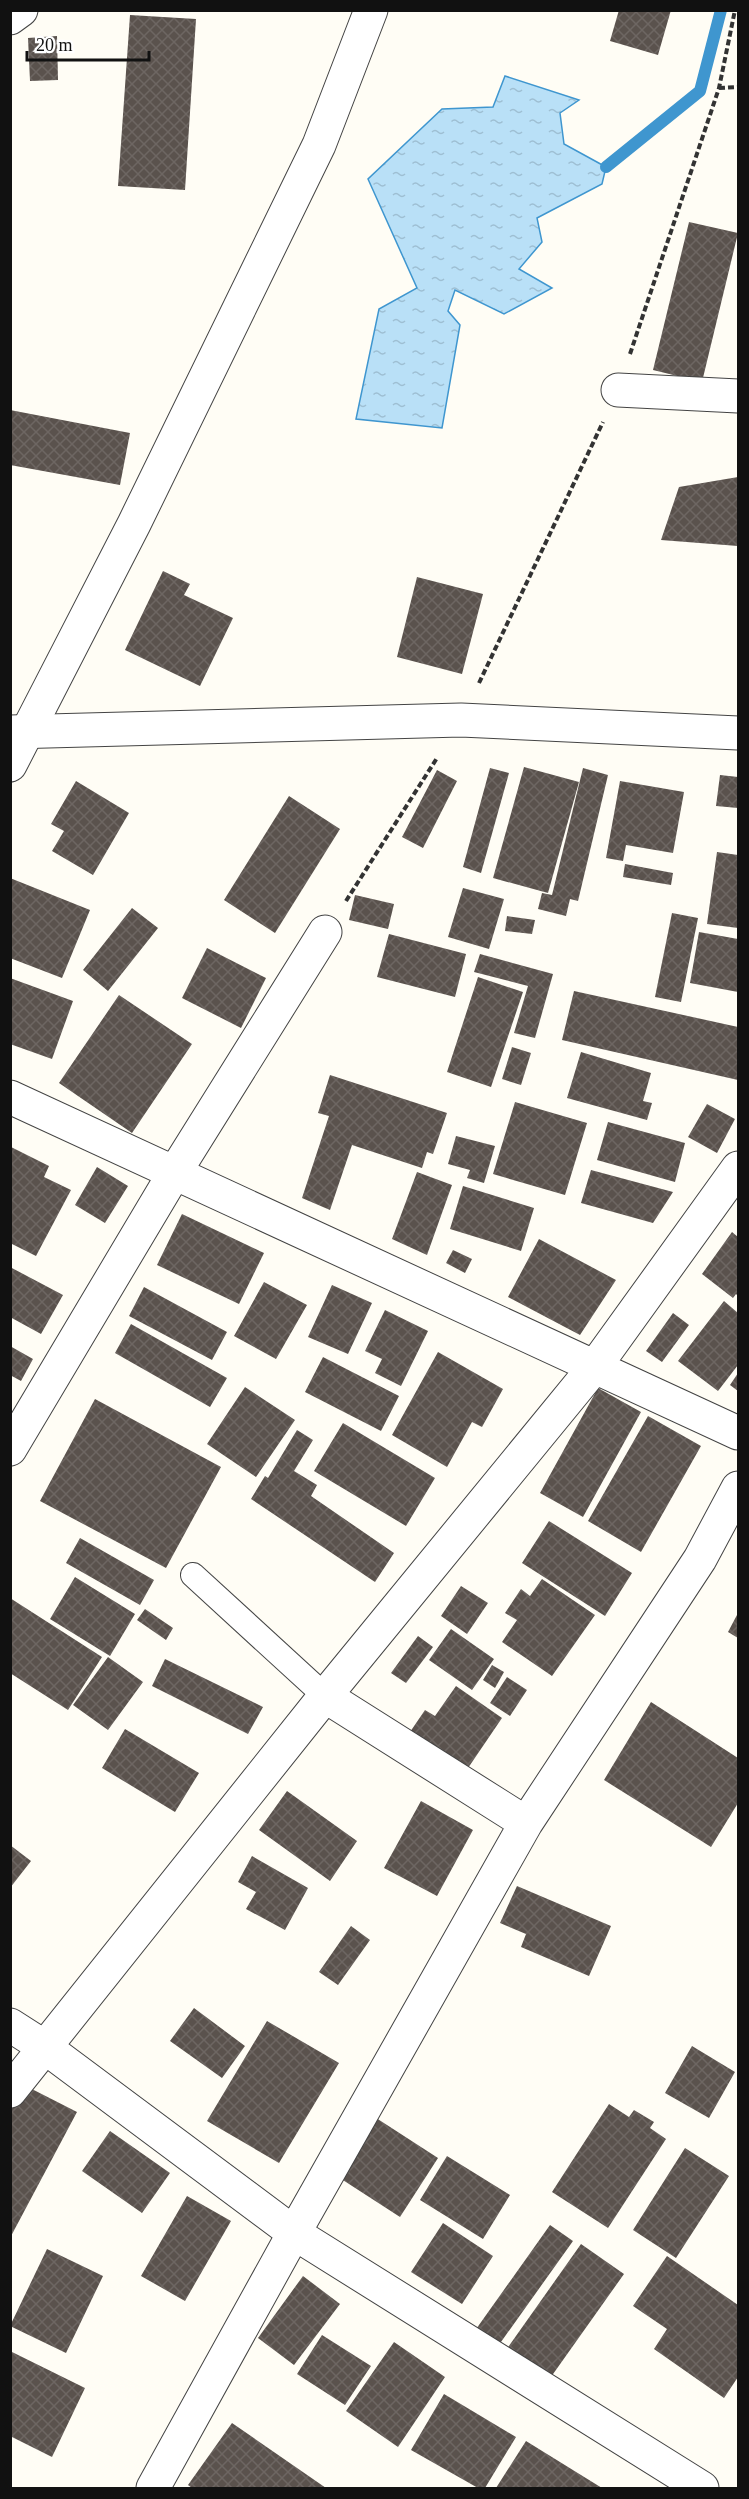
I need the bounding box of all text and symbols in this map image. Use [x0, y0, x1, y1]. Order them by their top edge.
scale bar [27, 24, 148, 62]
text: 20 m [36, 35, 73, 55]

